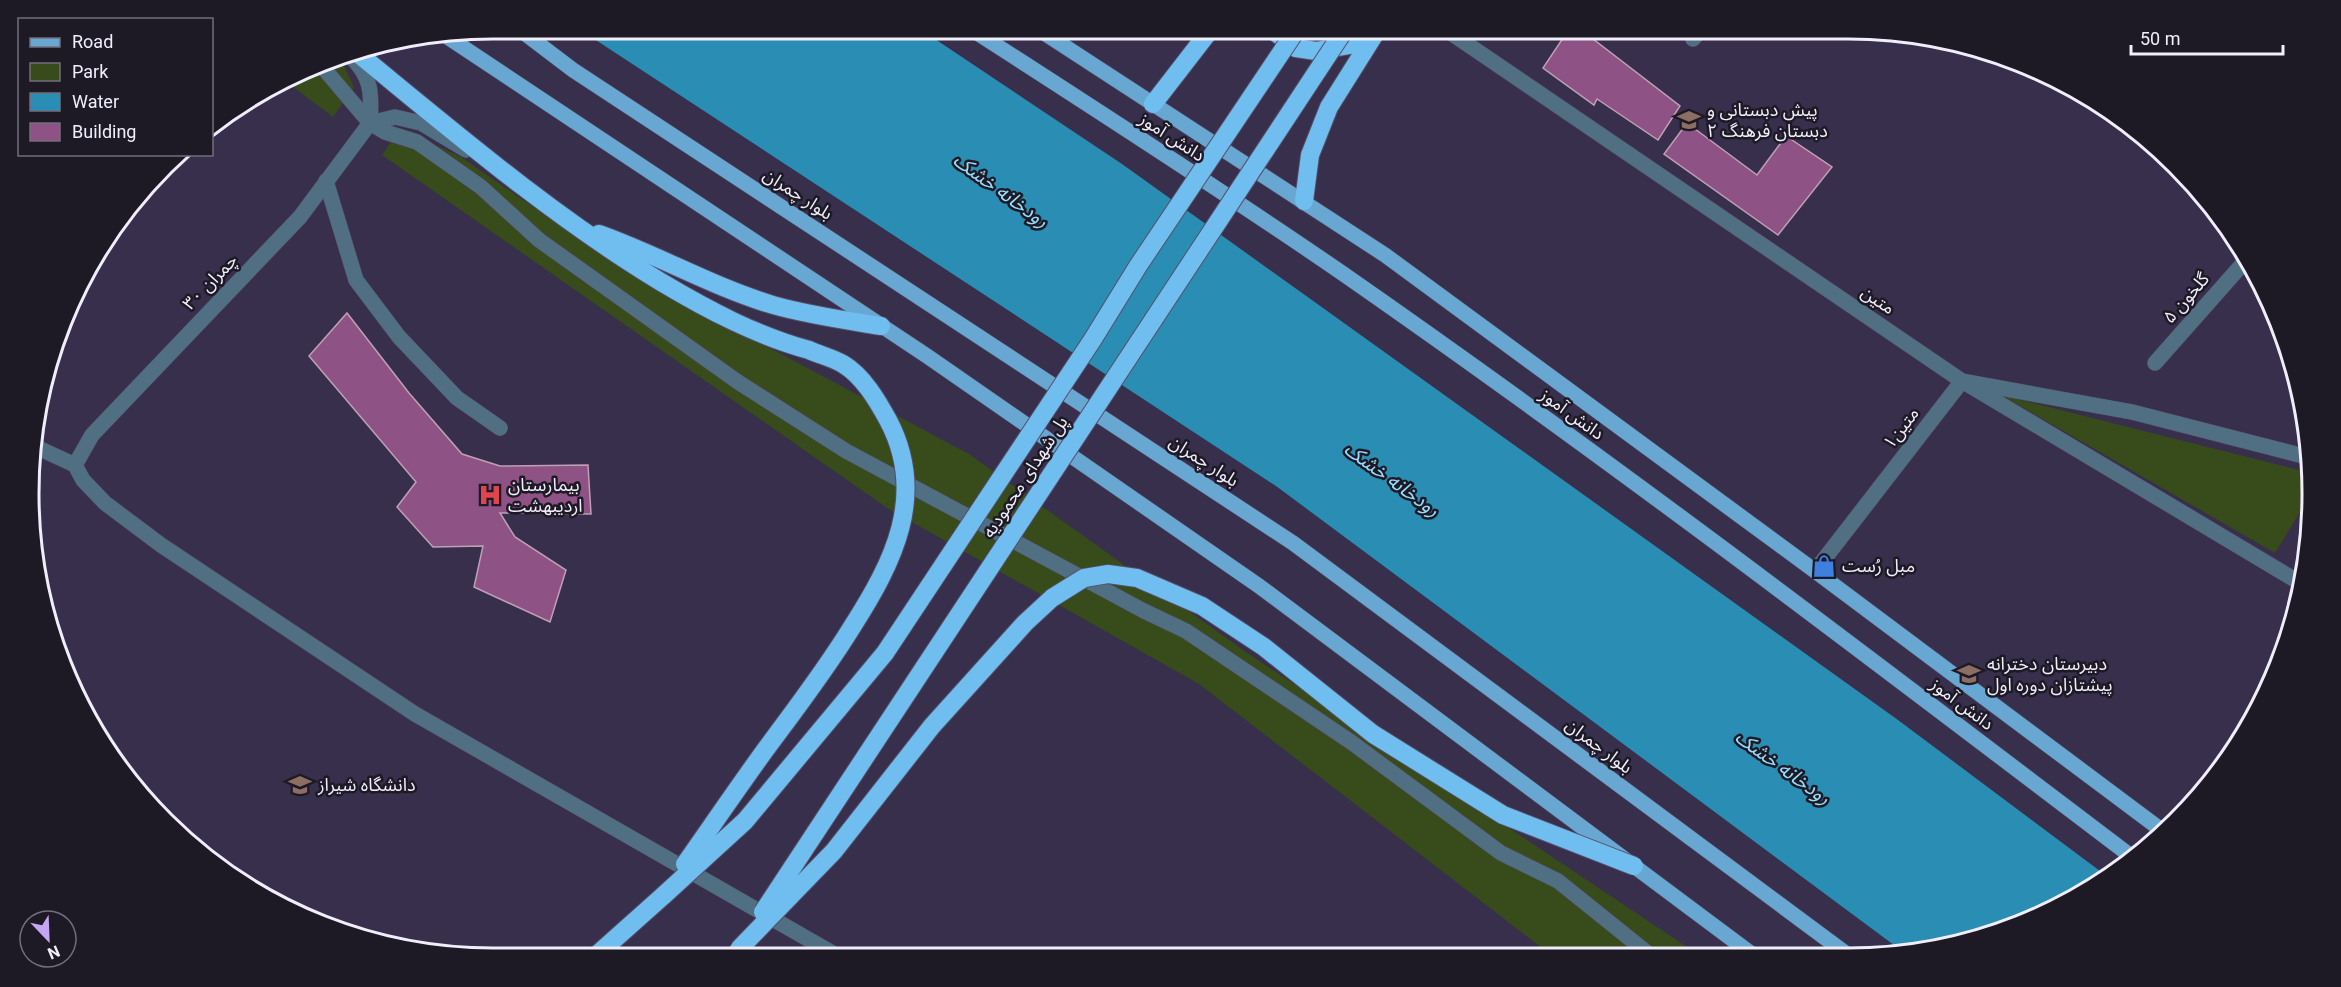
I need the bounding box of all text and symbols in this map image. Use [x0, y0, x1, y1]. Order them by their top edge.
legend [18, 18, 213, 156]
scale bar [2131, 18, 2282, 56]
text: 50 m [2140, 28, 2180, 49]
text: Road [72, 31, 113, 52]
text: Park [72, 61, 109, 82]
text: Water [72, 91, 119, 112]
place label: پیش دبستانی و دبستان فرهنگ ۲ [1707, 99, 1828, 142]
street label: دانش آموز [1134, 107, 1209, 166]
school or university icon: پیش دبستانی و دبستان فرهنگ ۲ [1676, 107, 1702, 133]
text: Building [72, 121, 136, 142]
water label: رودخانه خشک [949, 147, 1053, 233]
street label: بلوار چمران [759, 163, 837, 225]
street label: ۳۰ چمران [178, 249, 242, 315]
street label: ۵ گلخون [2158, 268, 2214, 328]
street label: متین [1857, 281, 1899, 319]
street label: دانش آموز [1535, 383, 1608, 445]
street label: متین۱ [1878, 403, 1924, 453]
street label: پل شهدای محمودیه [977, 412, 1073, 542]
street label: بلوار چمران [1165, 430, 1243, 492]
water label: رودخانه خشک [1340, 436, 1444, 522]
place label: بیمارستان اردیبهشت [508, 474, 583, 517]
hospital icon: بیمارستان اردیبهشت [477, 482, 503, 508]
shop icon: مبل رُست [1811, 553, 1837, 579]
place label: مبل رُست [1842, 555, 1915, 577]
place label: دبیرستان دخترانه پیشتازان دوره اول [1987, 653, 2113, 696]
school or university icon: دبیرستان دخترانه پیشتازان دوره اول [1956, 661, 1982, 687]
street label: دانش آموز [1925, 672, 1998, 735]
street label: بلوار چمران [1561, 714, 1637, 778]
water label: رودخانه خشک [1731, 724, 1835, 810]
school or university icon: دانشگاه شیراز [287, 772, 313, 798]
place label: دانشگاه شیراز [317, 774, 416, 796]
north arrow [18, 909, 78, 969]
text: N [45, 941, 63, 963]

